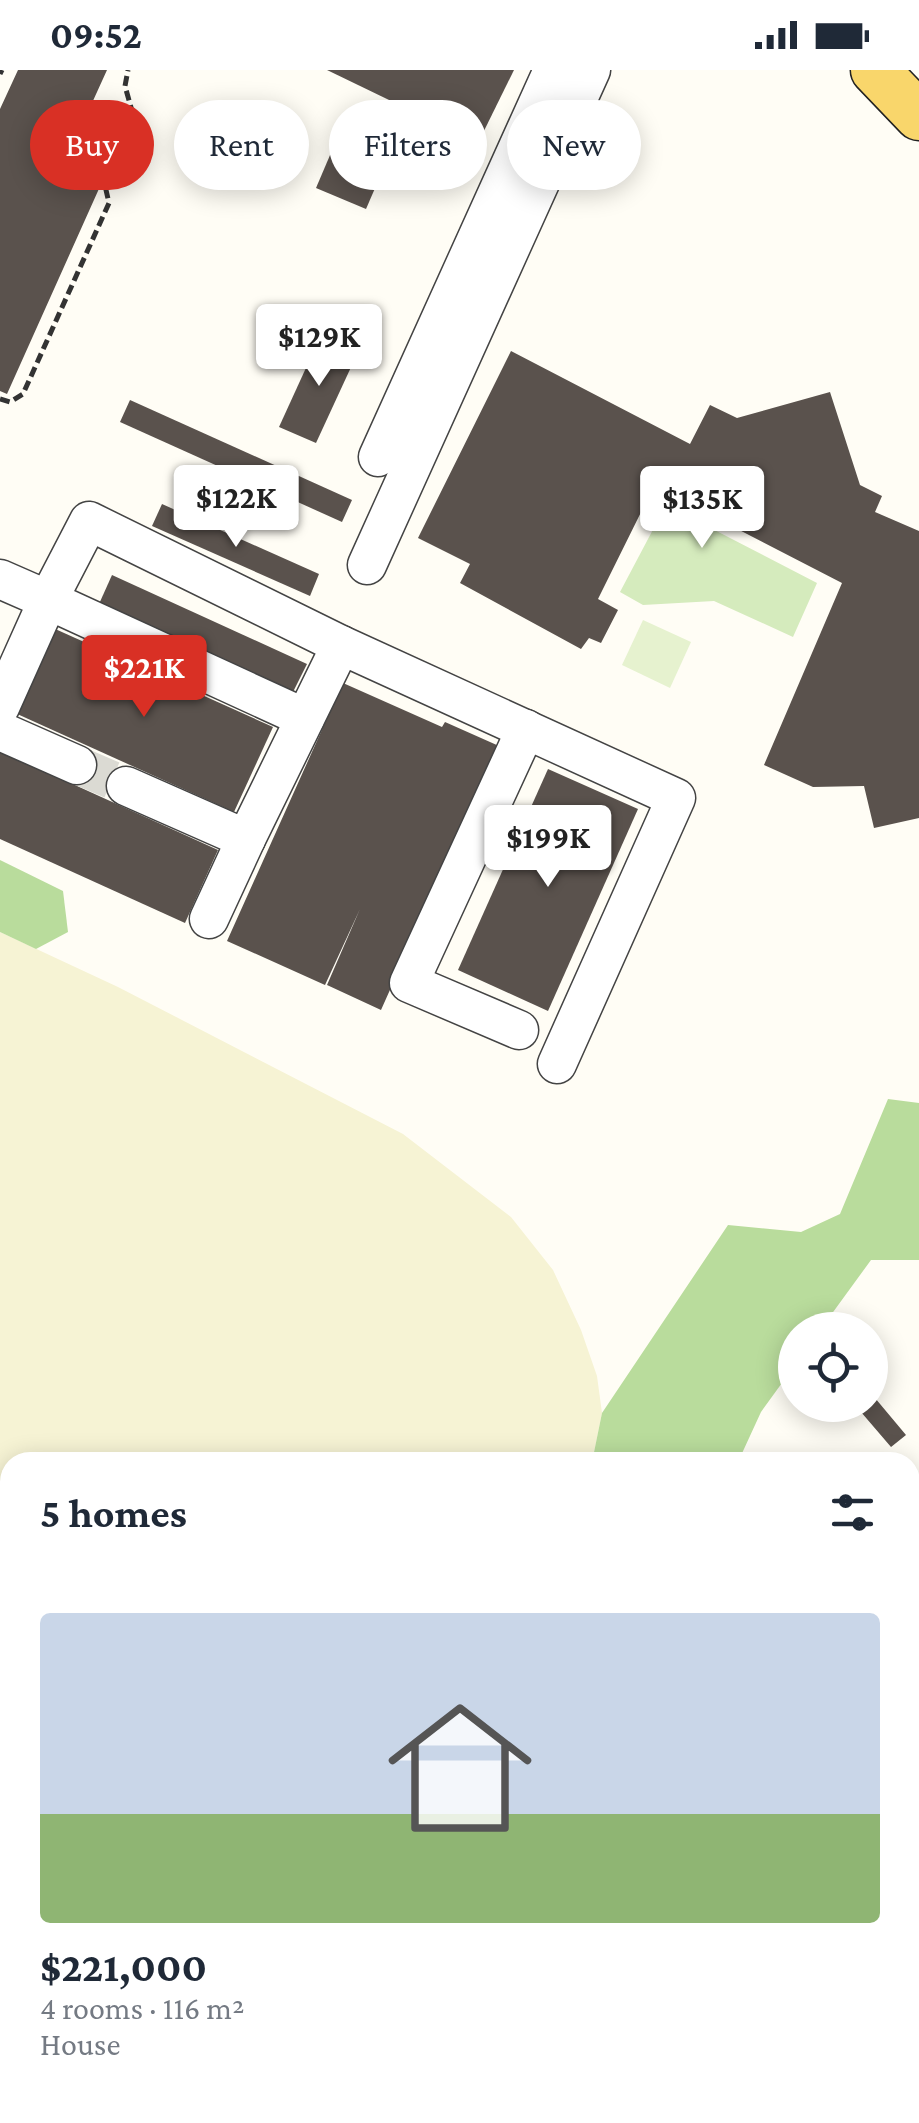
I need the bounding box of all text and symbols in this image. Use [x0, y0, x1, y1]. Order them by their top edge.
text: 09:52 [50, 14, 142, 56]
chip: Buy [30, 100, 154, 190]
chip: Rent [174, 100, 309, 190]
chip: Filters [329, 100, 487, 190]
chip: New [507, 100, 641, 190]
pin: $129K [249, 304, 389, 389]
text: $129K [278, 318, 360, 354]
pin: $122K [166, 465, 306, 550]
pin: $135K [632, 466, 772, 551]
text: $122K [196, 479, 276, 515]
text: $135K [662, 480, 742, 516]
pin: $221K [74, 635, 214, 720]
text: $221K [104, 649, 184, 685]
pin: $199K [478, 805, 618, 890]
text: $199K [506, 819, 590, 855]
map controls [778, 1312, 888, 1422]
button: locate [778, 1312, 888, 1422]
icon: filters [825, 1485, 880, 1540]
text: 5 homes [40, 1489, 187, 1536]
icon: home [370, 1678, 550, 1858]
text: $221,000 [40, 1943, 207, 1990]
text: 4 rooms · 116 m² [40, 1990, 244, 2026]
text: House [40, 2026, 120, 2062]

